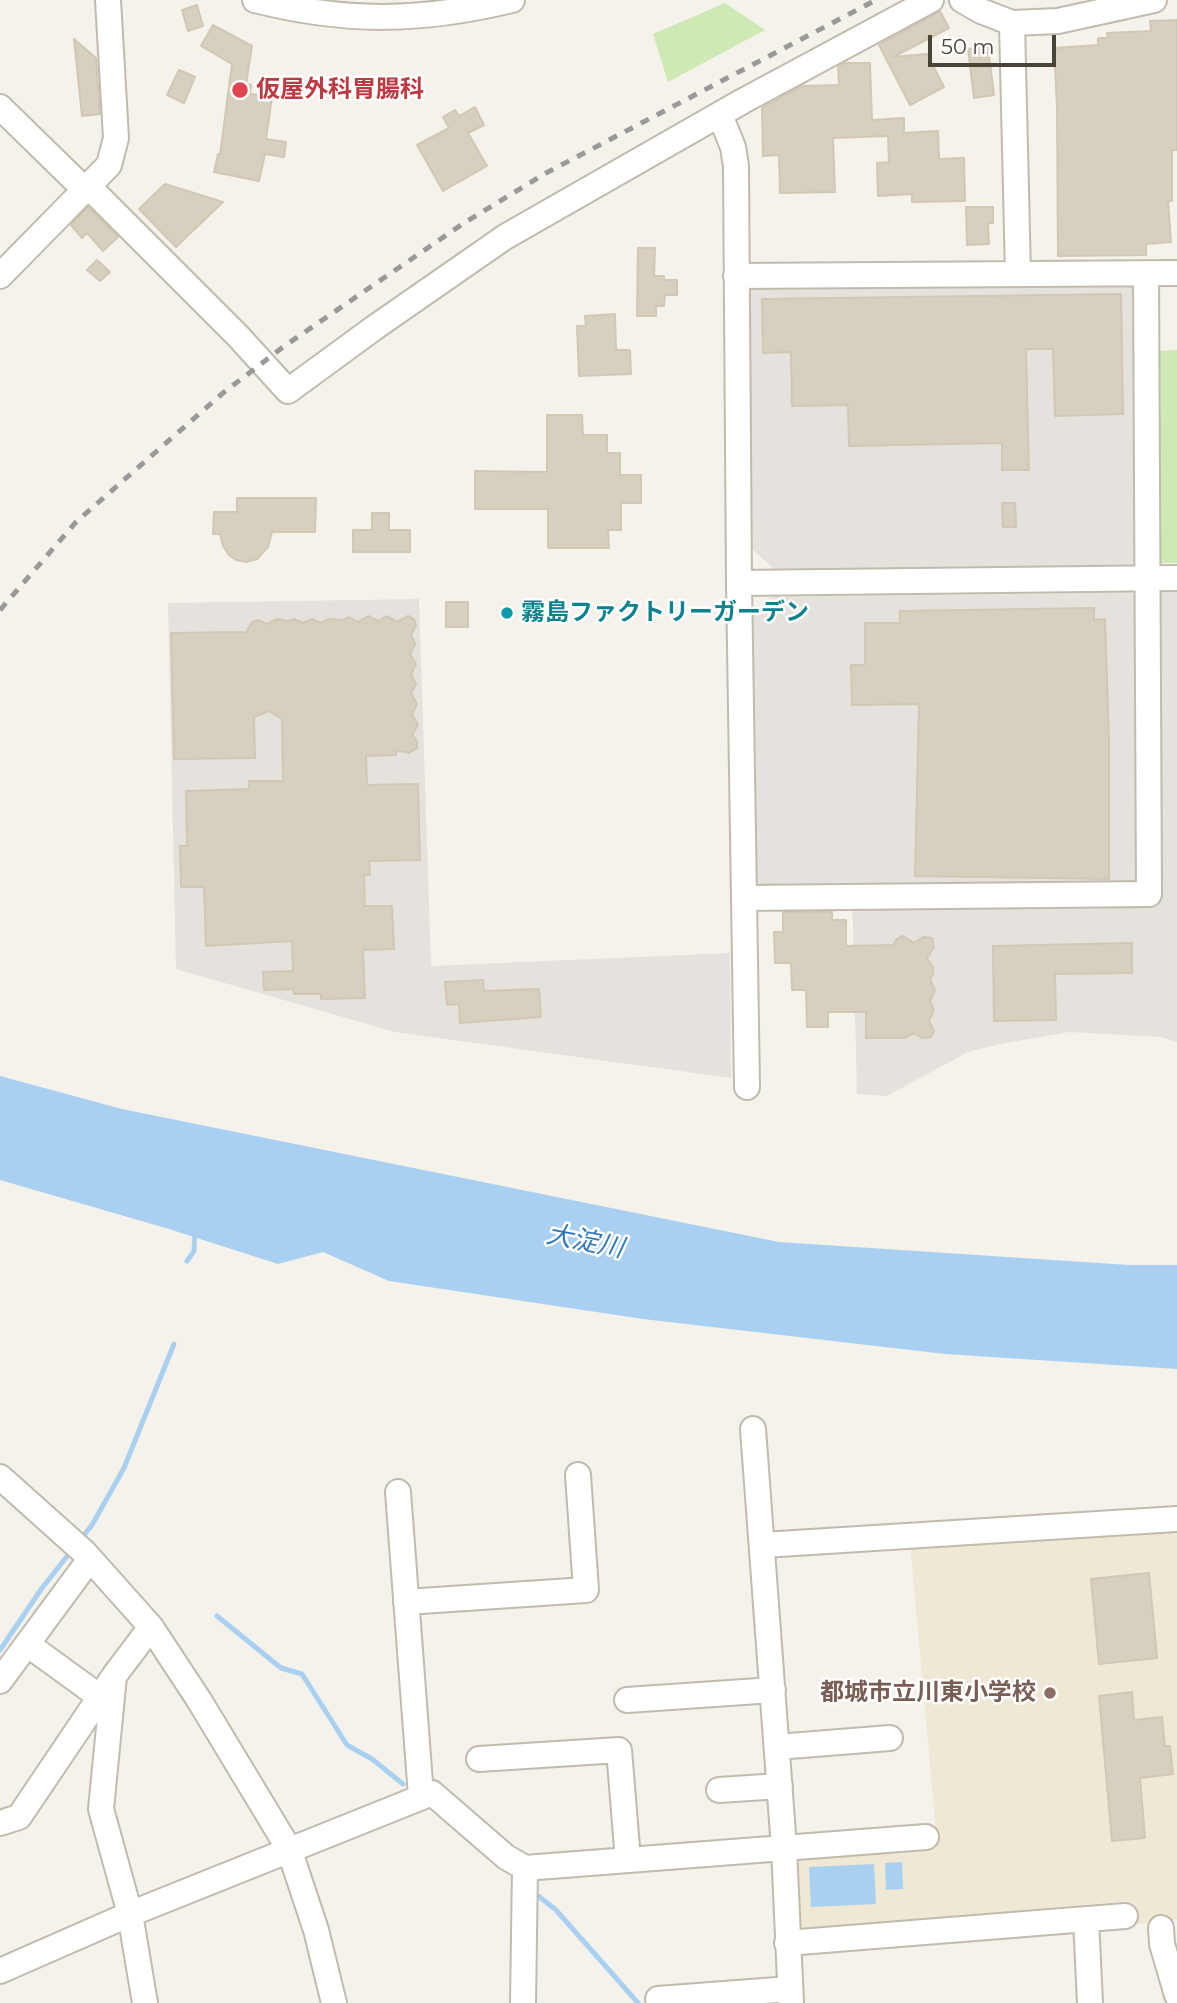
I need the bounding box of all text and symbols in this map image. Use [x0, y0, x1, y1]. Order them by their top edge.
scale bar [932, 21, 1060, 65]
text: 50 m [941, 34, 995, 59]
place label: 仮屋外科胃腸科 [256, 76, 424, 104]
marker: 仮屋外科胃腸科 [230, 80, 250, 100]
place label: 霧島ファクトリーガーデン [521, 599, 809, 627]
marker: 霧島ファクトリーガーデン [499, 605, 515, 621]
water label: 大淀川 [544, 1219, 626, 1265]
place label: 都城市立川東小学校 [820, 1679, 1036, 1707]
marker: 都城市立川東小学校 [1042, 1685, 1058, 1701]

